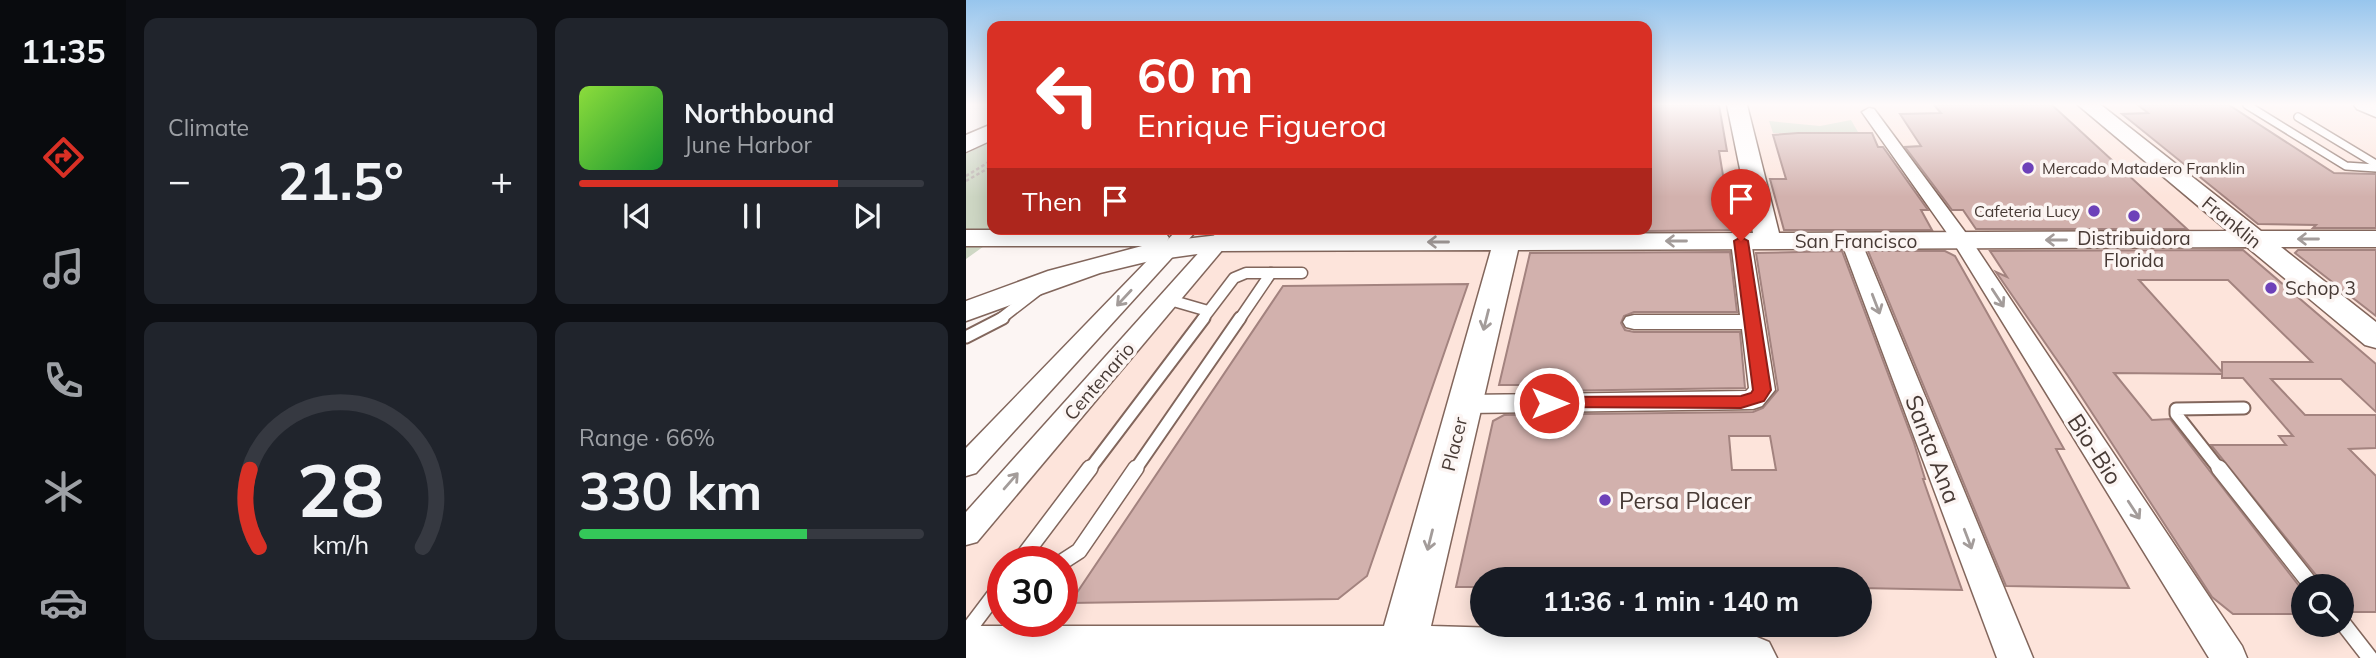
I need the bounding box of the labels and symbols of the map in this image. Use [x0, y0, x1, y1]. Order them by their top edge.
place label: Mercado Matadero Franklin [2042, 158, 2245, 178]
marker: Mercado Matadero Franklin [2020, 160, 2036, 176]
pin [1711, 169, 1771, 241]
street label: Franklin [2197, 191, 2267, 253]
place label: Cafeteria Lucy [1974, 201, 2081, 221]
marker: Cafeteria Lucy [2086, 203, 2102, 219]
marker: Distribuidora Florida [2126, 208, 2142, 224]
place label: Distribuidora Florida [2077, 226, 2191, 272]
street label: San Francisco [1795, 229, 1917, 253]
one-way arrow [2297, 232, 2320, 246]
one-way arrow [2045, 233, 2068, 247]
one-way arrow [1664, 234, 1687, 248]
one-way arrow [1427, 235, 1450, 249]
place label: Schop 3 [2285, 276, 2356, 300]
marker: Schop 3 [2263, 280, 2279, 296]
one-way arrow [1990, 288, 2005, 307]
one-way arrow [1115, 290, 1132, 307]
one-way arrow [1870, 293, 1883, 315]
one-way arrow [1479, 308, 1492, 331]
street label: Centenario [1059, 337, 1139, 425]
position arrow [1512, 366, 1586, 440]
street label: Santa Ana [1899, 391, 1967, 507]
street label: Bio-Bio [2061, 408, 2129, 490]
street label: Placer [1436, 414, 1472, 473]
one-way arrow [1003, 473, 1019, 491]
place label: Persa Placer [1619, 486, 1752, 515]
marker: Persa Placer [1597, 492, 1613, 508]
one-way arrow [2126, 500, 2141, 519]
one-way arrow [1963, 527, 1976, 549]
one-way arrow [1423, 529, 1436, 551]
speed limit sign: 30 [987, 546, 1078, 637]

